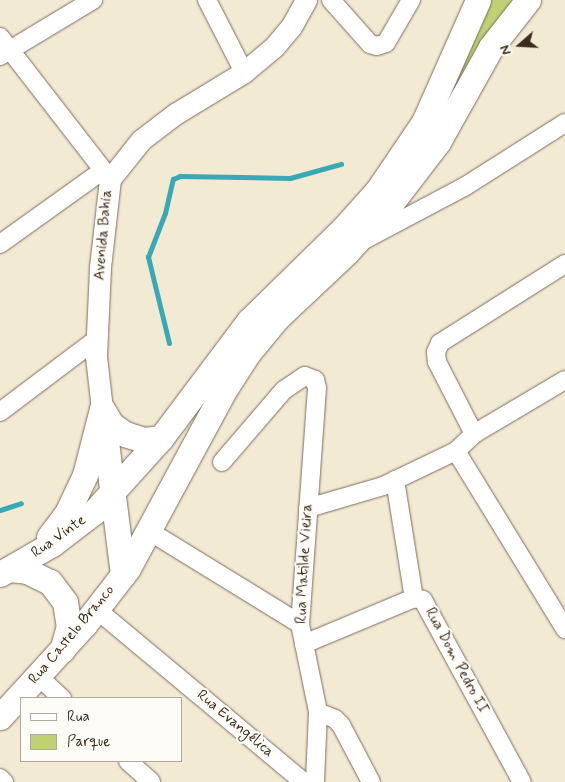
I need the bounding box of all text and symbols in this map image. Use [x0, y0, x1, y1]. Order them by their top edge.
north arrow [495, 20, 545, 70]
text: N [496, 43, 516, 57]
street label: Avenida Bahia [91, 188, 117, 282]
street label: Rua Matilde Vieira [293, 505, 317, 623]
street label: Rua Vinte [28, 512, 90, 562]
street label: Rua Castelo Branco [25, 582, 119, 688]
street label: Rua Dom Pedro II [421, 605, 491, 717]
street label: Rua Evangélica [193, 687, 277, 761]
legend [20, 697, 182, 762]
text: Rua [67, 707, 90, 727]
text: Parque [67, 732, 110, 752]

